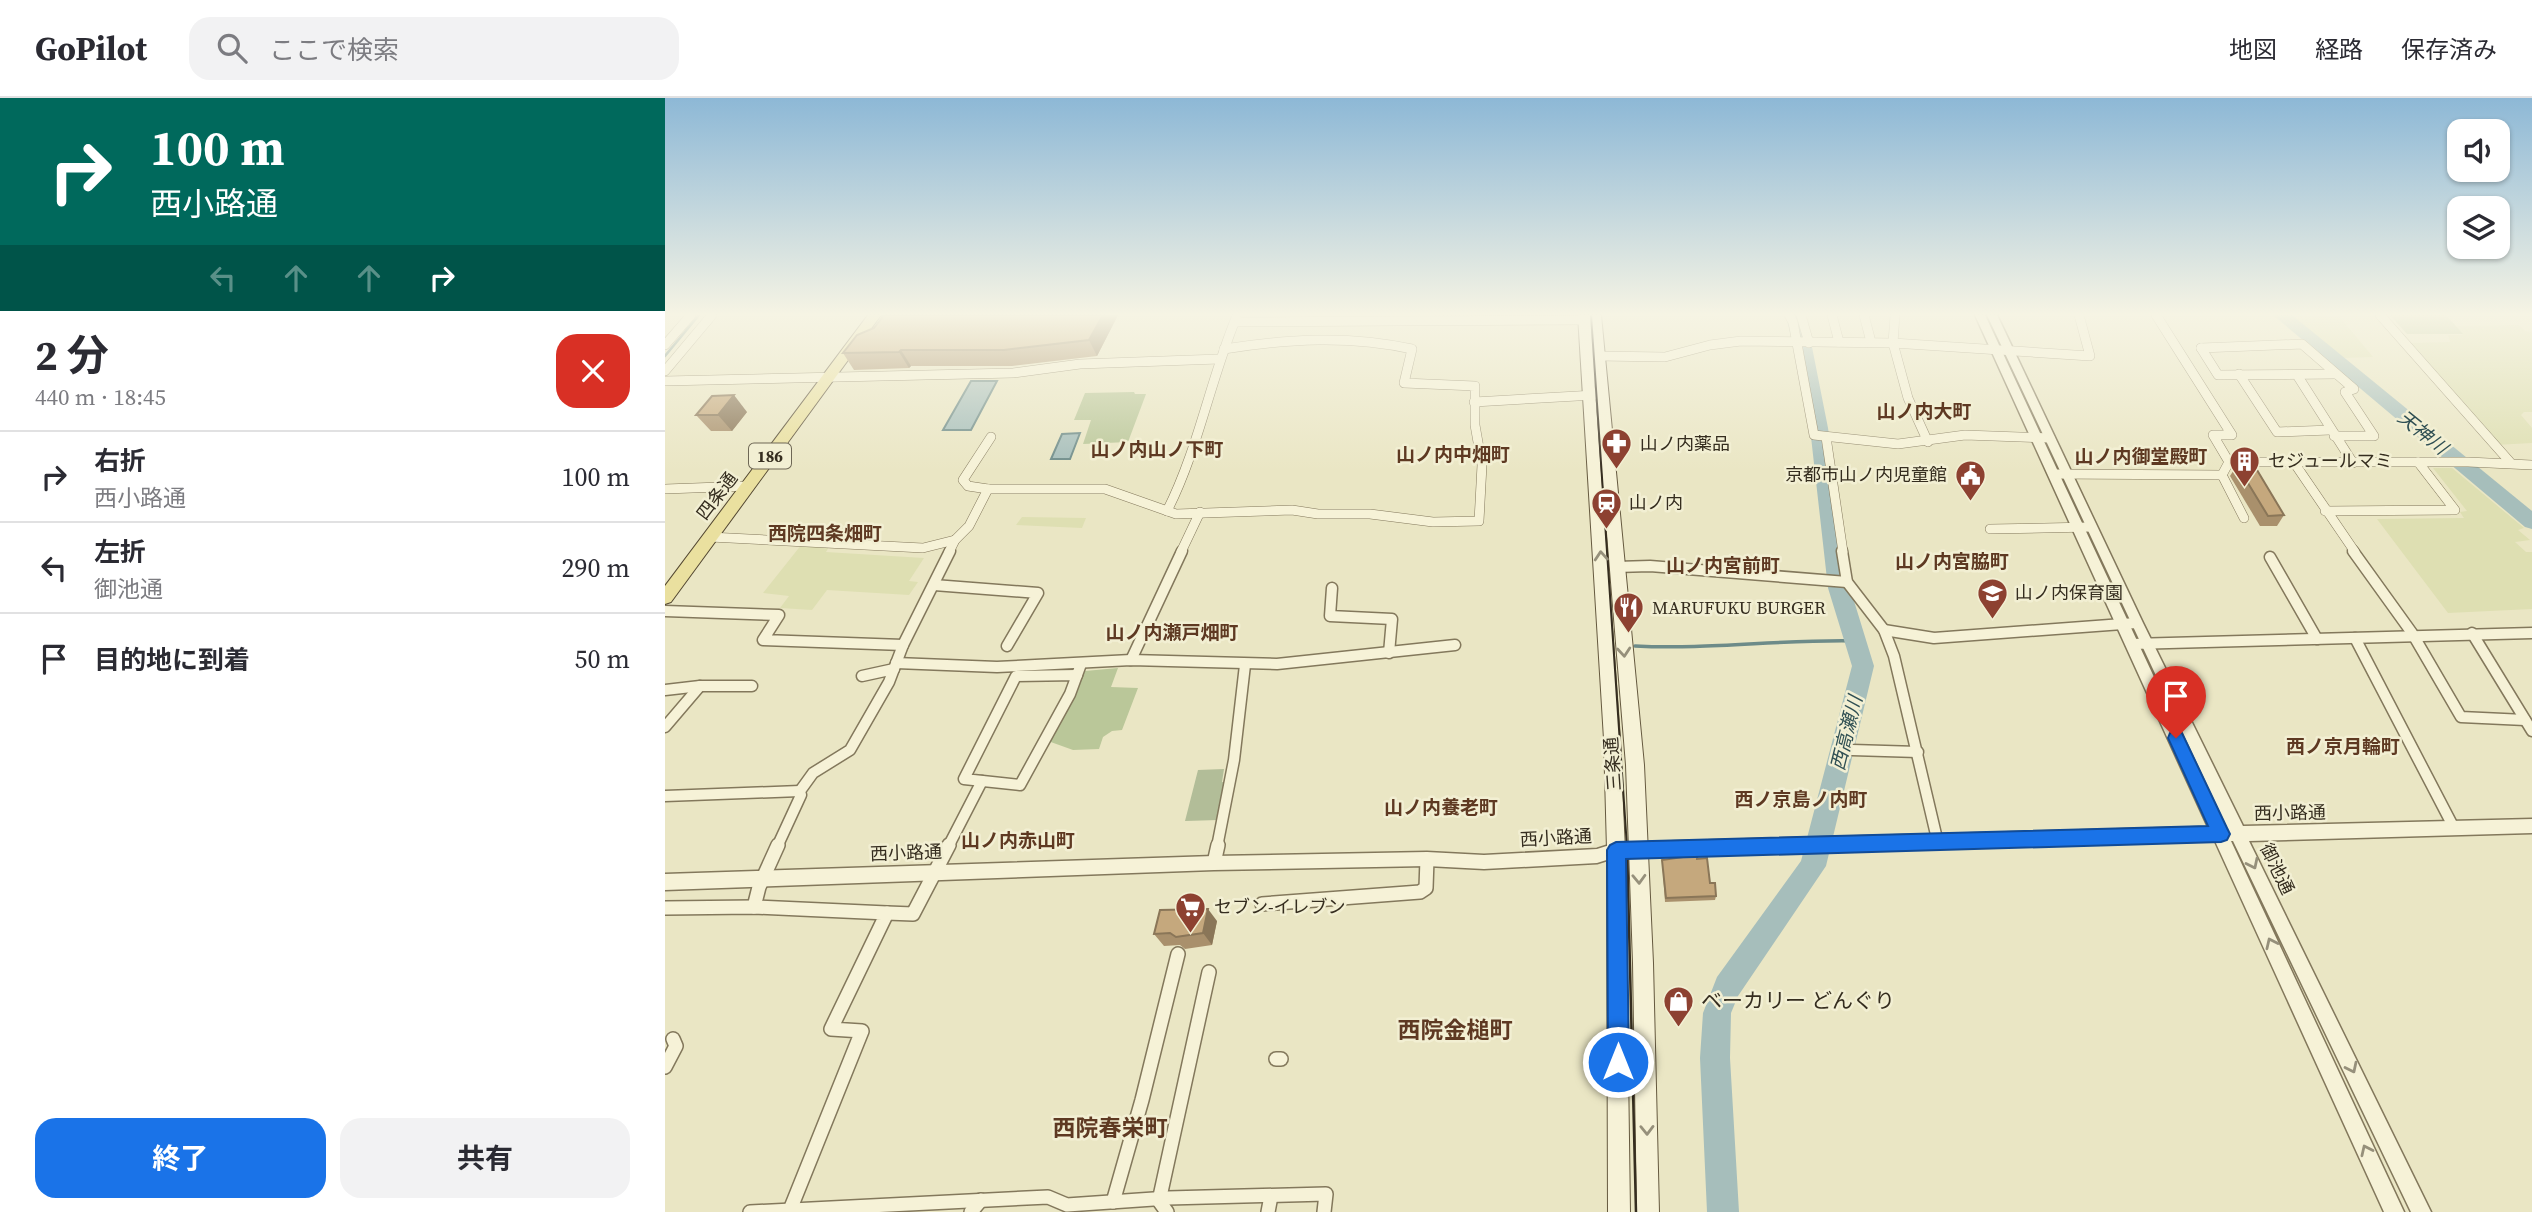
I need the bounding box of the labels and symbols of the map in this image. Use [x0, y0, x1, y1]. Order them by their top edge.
district label: 山ノ内大町 [1876, 398, 1972, 424]
water label: 天神川 [2393, 404, 2455, 461]
pharmacy icon: 山ノ内薬品 [1600, 427, 1634, 471]
place label: 山ノ内薬品 [1640, 431, 1730, 456]
district label: 山ノ内山ノ下町 [1090, 436, 1224, 462]
district label: 山ノ内中畑町 [1396, 441, 1510, 467]
district label: 山ノ内御堂殿町 [2074, 443, 2208, 469]
road number: 186 [749, 444, 791, 468]
building icon: セジュールマミ [2228, 444, 2262, 488]
place label: セジュールマミ [2268, 448, 2393, 473]
public building icon: 京都市山ノ内児童館 [1953, 458, 1987, 502]
place label: 京都市山ノ内児童館 [1785, 462, 1947, 487]
street label: 四条通 [690, 467, 743, 525]
station icon: 山ノ内 [1589, 486, 1623, 530]
place label: 山ノ内 [1629, 490, 1683, 515]
district label: 西院四条畑町 [768, 520, 882, 546]
district label: 山ノ内宮脇町 [1895, 548, 2009, 574]
one-way arrow [1593, 550, 1608, 561]
district label: 山ノ内宮前町 [1666, 552, 1780, 578]
school or university icon: 山ノ内保育園 [1975, 576, 2009, 620]
place label: 山ノ内保育園 [2015, 580, 2123, 605]
restaurant icon: MARUFUKU BURGER [1612, 591, 1646, 635]
place label: MARUFUKU BURGER [1652, 595, 1826, 620]
district label: 山ノ内瀬戸畑町 [1105, 619, 1239, 645]
one-way arrow [1616, 646, 1631, 657]
pin [2146, 666, 2206, 738]
water label: 西高瀬川 [1824, 691, 1868, 773]
district label: 西ノ京月輪町 [2286, 733, 2400, 759]
street label: 三条通 [1598, 736, 1627, 792]
district label: 西ノ京島ノ内町 [1734, 786, 1868, 812]
district label: 山ノ内養老町 [1384, 794, 1498, 820]
street label: 西小路通 [2254, 799, 2326, 826]
street label: 西小路通 [1519, 823, 1593, 852]
district label: 山ノ内赤山町 [961, 827, 1075, 853]
street label: 西小路通 [870, 839, 942, 866]
street label: 御池通 [2254, 839, 2301, 899]
one-way arrow [2244, 857, 2258, 869]
one-way arrow [1632, 873, 1647, 884]
supermarket icon: セブン-イレブン [1174, 890, 1208, 934]
place label: セブン-イレブン [1214, 894, 1346, 919]
one-way arrow [2265, 938, 2279, 950]
shop icon: ベーカリー どんぐり [1661, 984, 1695, 1028]
place label: ベーカリー どんぐり [1701, 986, 1895, 1015]
district label: 西院金槌町 [1398, 1014, 1513, 1046]
position arrow [1581, 1025, 1655, 1099]
one-way arrow [2343, 1061, 2357, 1074]
district label: 西院春栄町 [1053, 1112, 1168, 1144]
one-way arrow [1639, 1125, 1654, 1136]
one-way arrow [2360, 1145, 2374, 1157]

